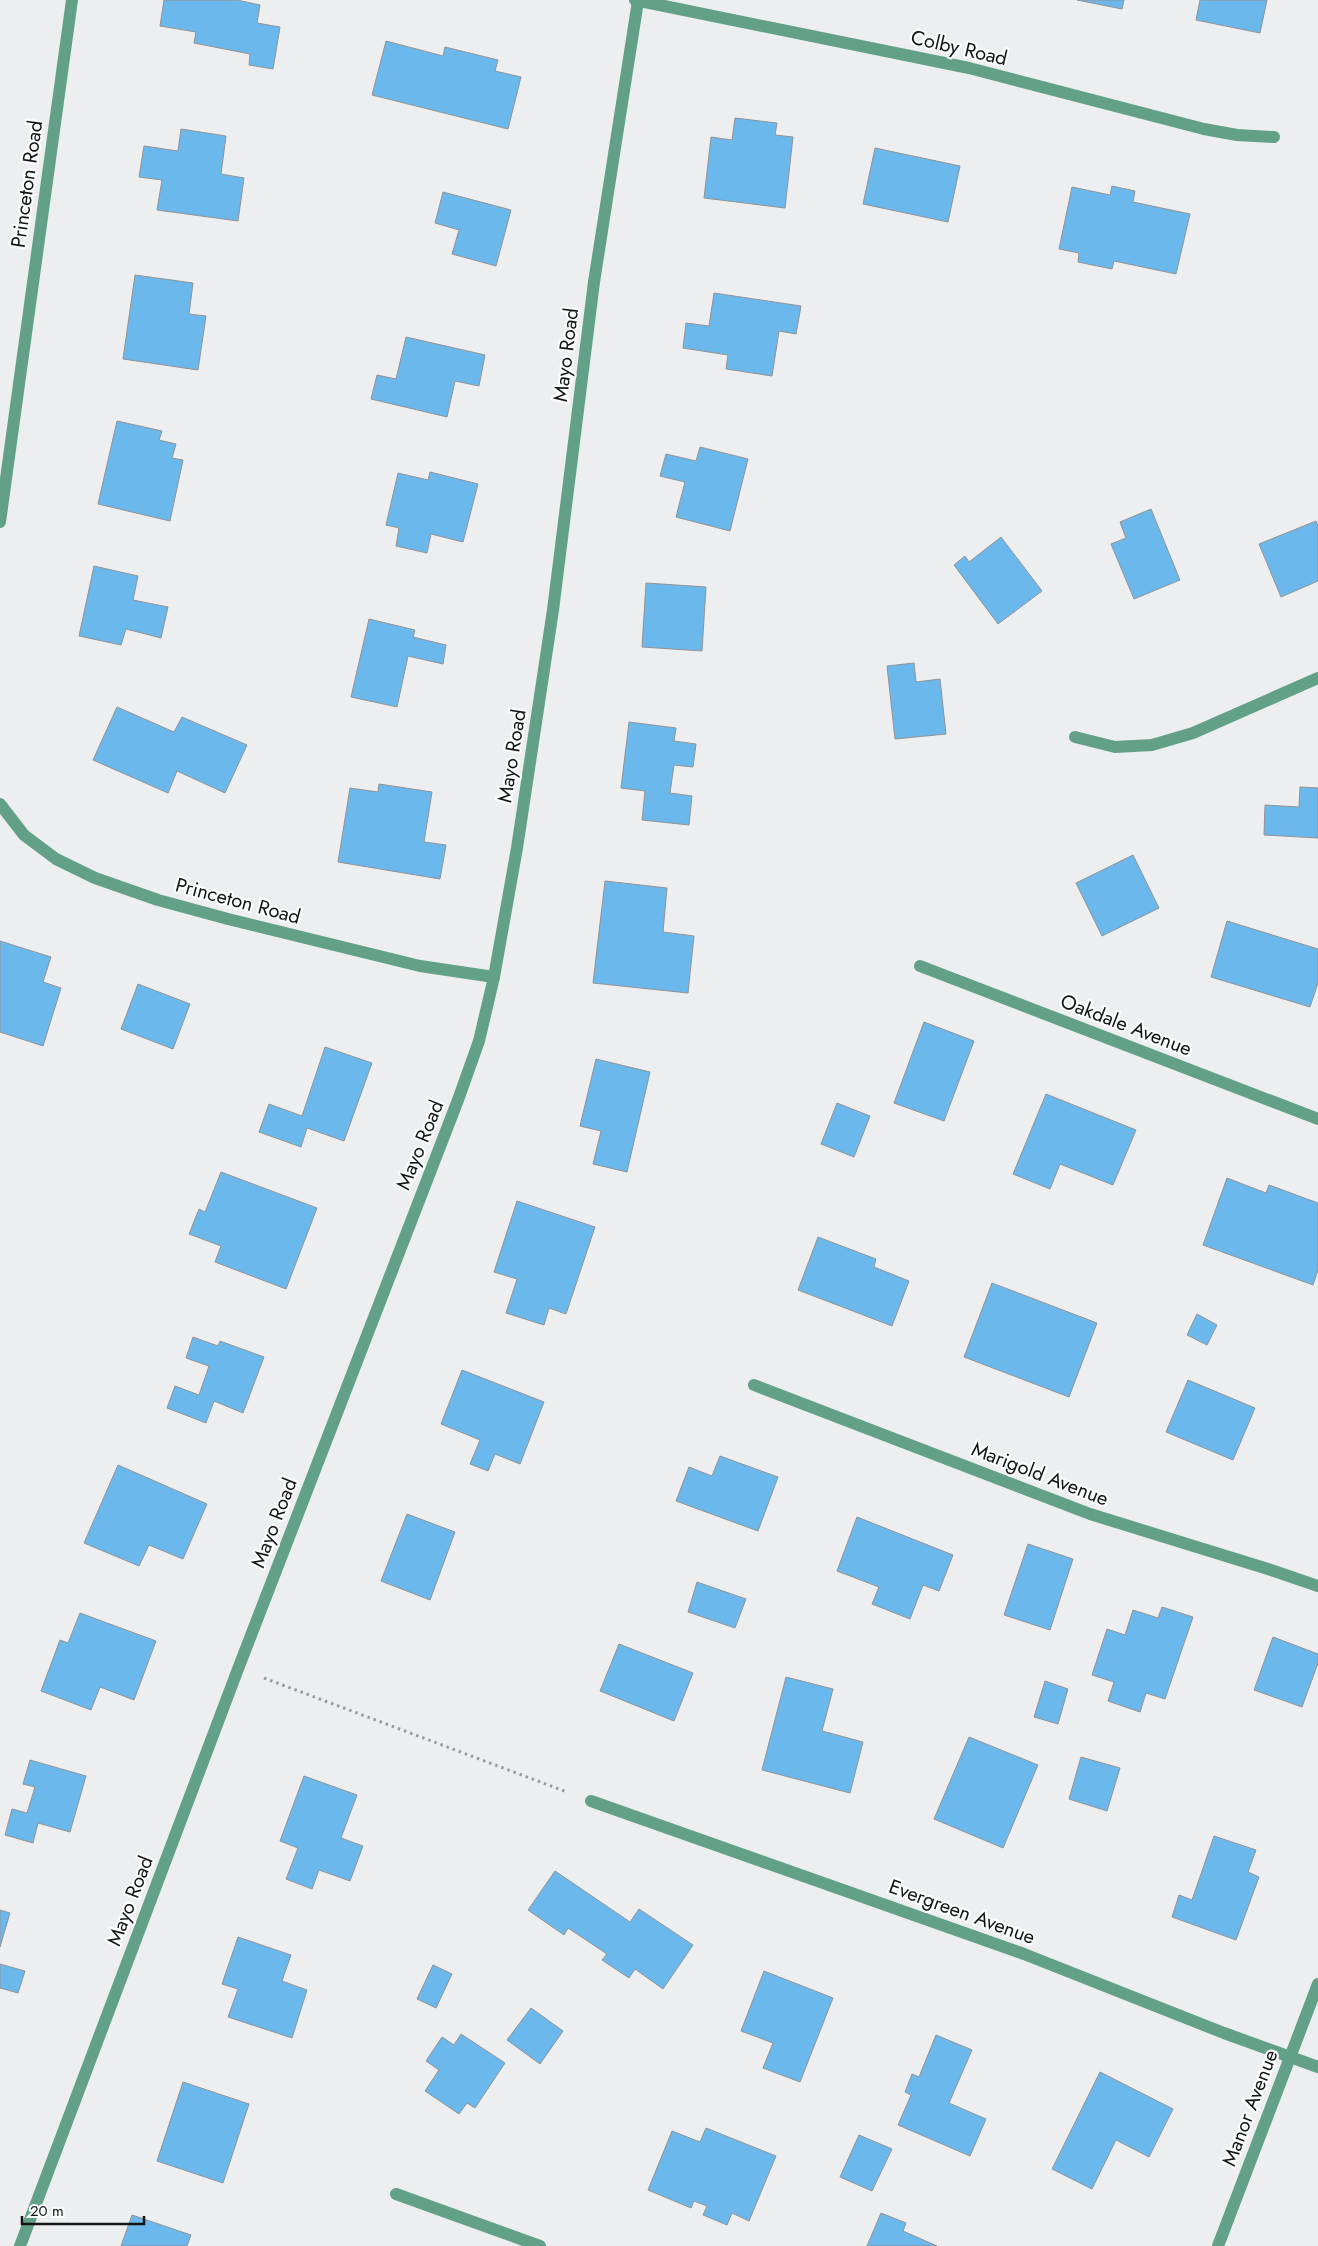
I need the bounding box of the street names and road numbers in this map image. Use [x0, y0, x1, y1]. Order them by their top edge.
street label: Colby Road [908, 23, 1010, 73]
street label: Princeton Road [4, 118, 50, 250]
street label: Mayo Road [546, 306, 586, 404]
street label: Mayo Road [490, 707, 534, 805]
street label: Princeton Road [172, 870, 304, 932]
street label: Oakdale Avenue [1056, 987, 1196, 1063]
street label: Mayo Road [389, 1096, 451, 1194]
street label: Marigold Avenue [967, 1435, 1113, 1513]
street label: Mayo Road [244, 1474, 304, 1572]
street label: Mayo Road [100, 1852, 160, 1950]
street label: Evergreen Avenue [885, 1872, 1039, 1952]
street label: Manor Avenue [1215, 2046, 1285, 2170]

